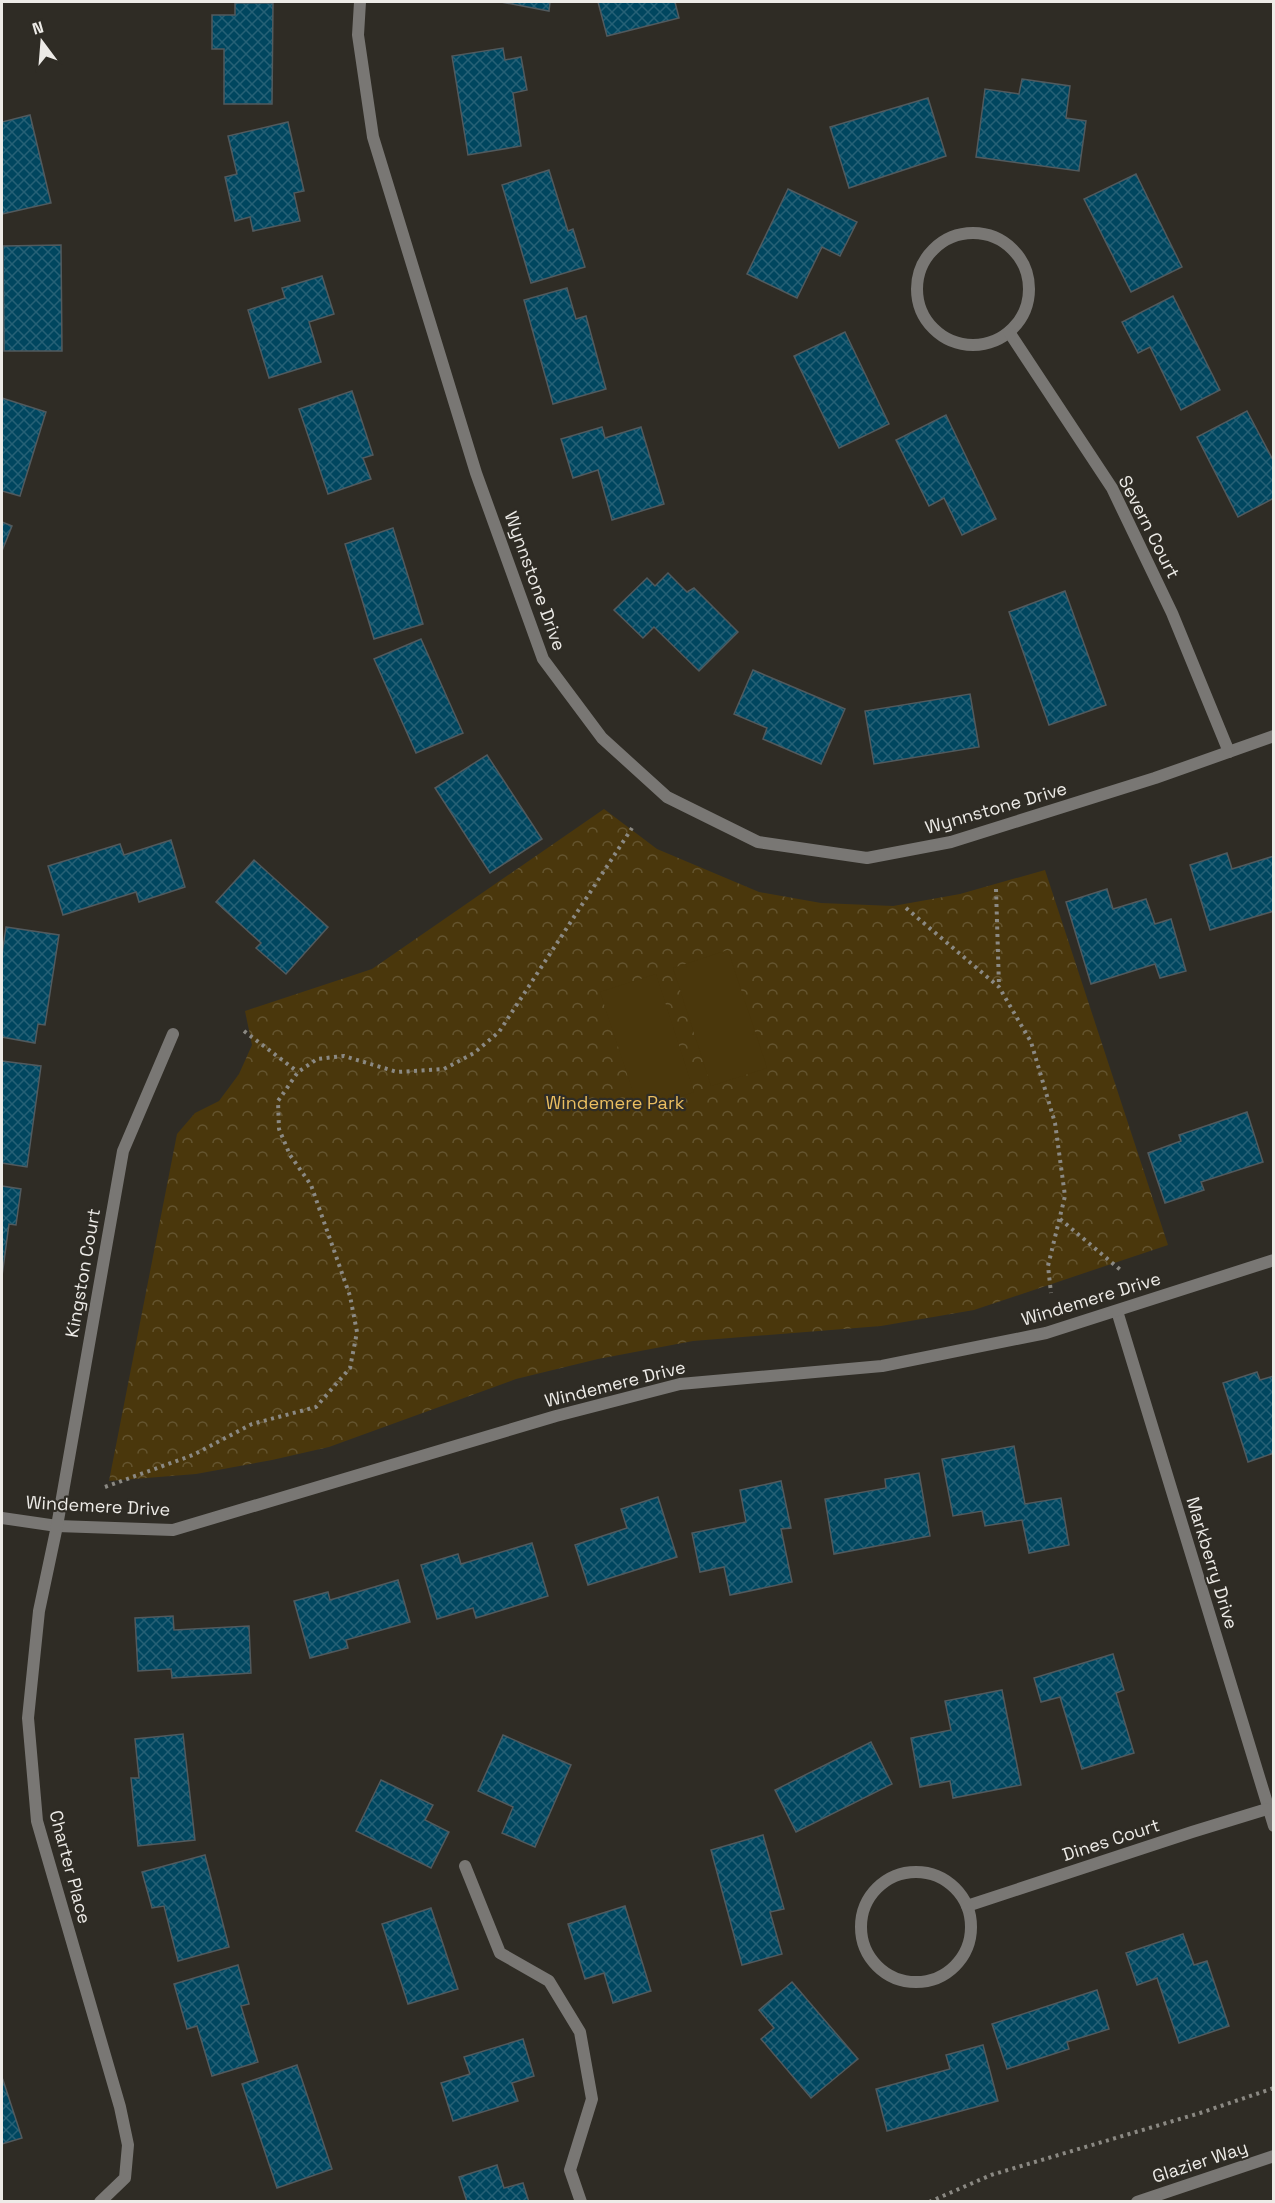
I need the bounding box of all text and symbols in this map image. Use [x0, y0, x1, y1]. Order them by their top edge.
north arrow [12, 12, 72, 72]
text: N [30, 16, 46, 40]
street label: Severn Court [1114, 471, 1185, 582]
street label: Wynnstone Drive [500, 508, 571, 654]
street label: Wynnstone Drive [922, 776, 1069, 839]
park label: Windemere Park [546, 1091, 685, 1114]
street label: Kingston Court [60, 1207, 105, 1339]
street label: Windemere Drive [1018, 1266, 1163, 1331]
street label: Windemere Drive [542, 1355, 688, 1412]
street label: Windemere Drive [25, 1490, 171, 1521]
street label: Markberry Drive [1181, 1494, 1244, 1632]
street label: Charter Place [44, 1808, 97, 1926]
street label: Dines Court [1059, 1813, 1162, 1866]
street label: Glazier Way [1149, 2135, 1251, 2188]

